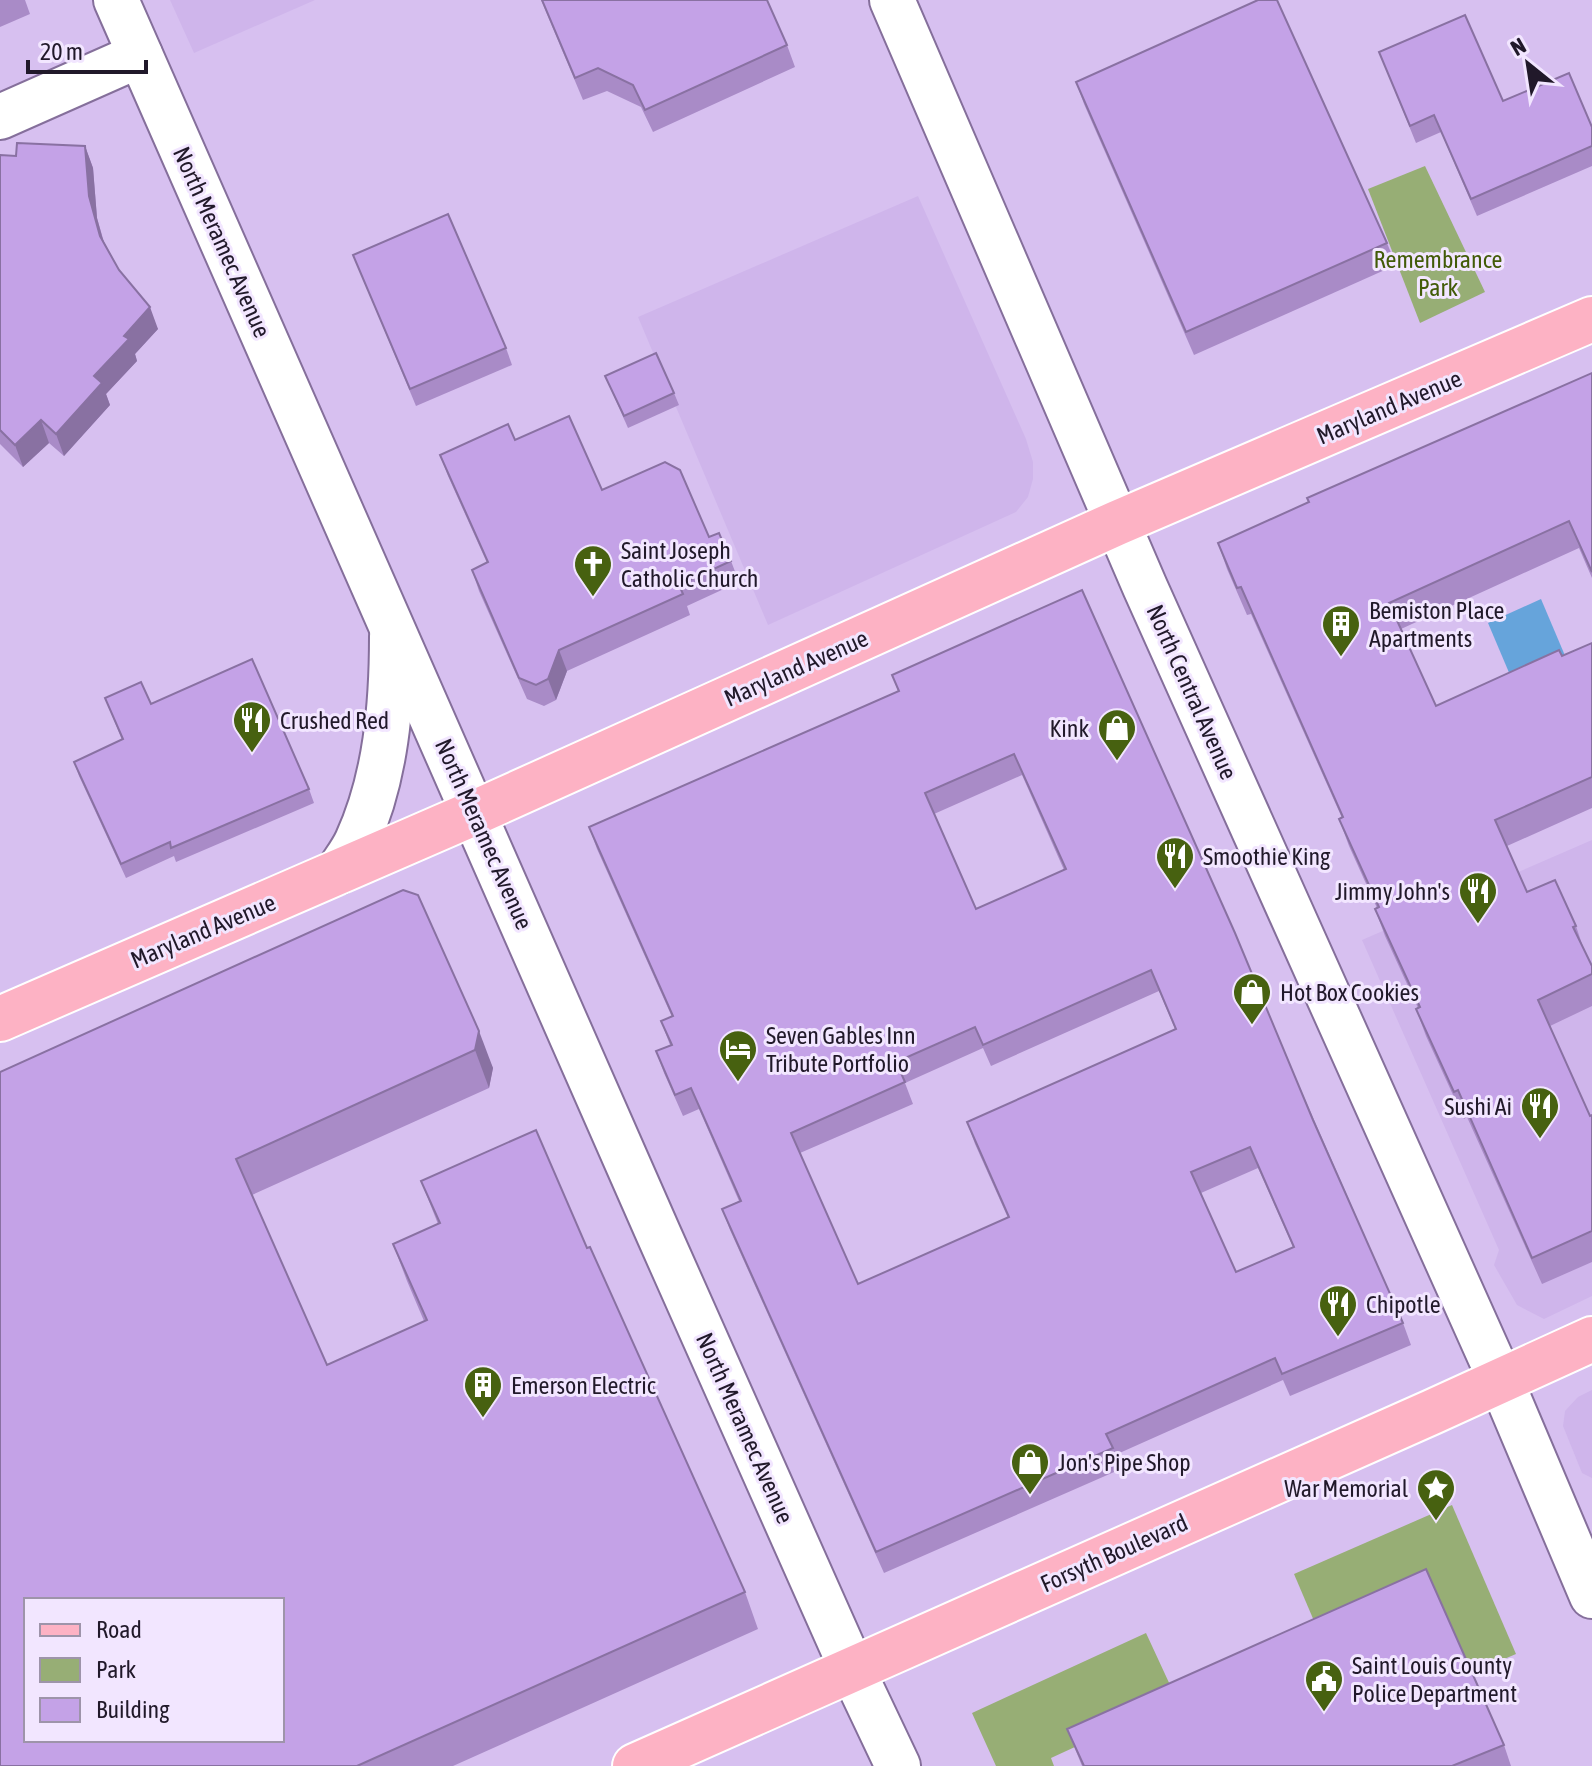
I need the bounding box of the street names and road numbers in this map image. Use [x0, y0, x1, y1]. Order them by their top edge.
street label: North Meramec Avenue [168, 143, 276, 341]
street label: Maryland Avenue [1313, 364, 1465, 450]
street label: North Central Avenue [1141, 601, 1243, 783]
street label: Maryland Avenue [720, 624, 872, 712]
street label: North Meramec Avenue [430, 735, 538, 933]
street label: Maryland Avenue [127, 888, 279, 974]
street label: North Meramec Avenue [691, 1329, 799, 1527]
street label: Forsyth Boulevard [1036, 1509, 1192, 1597]

